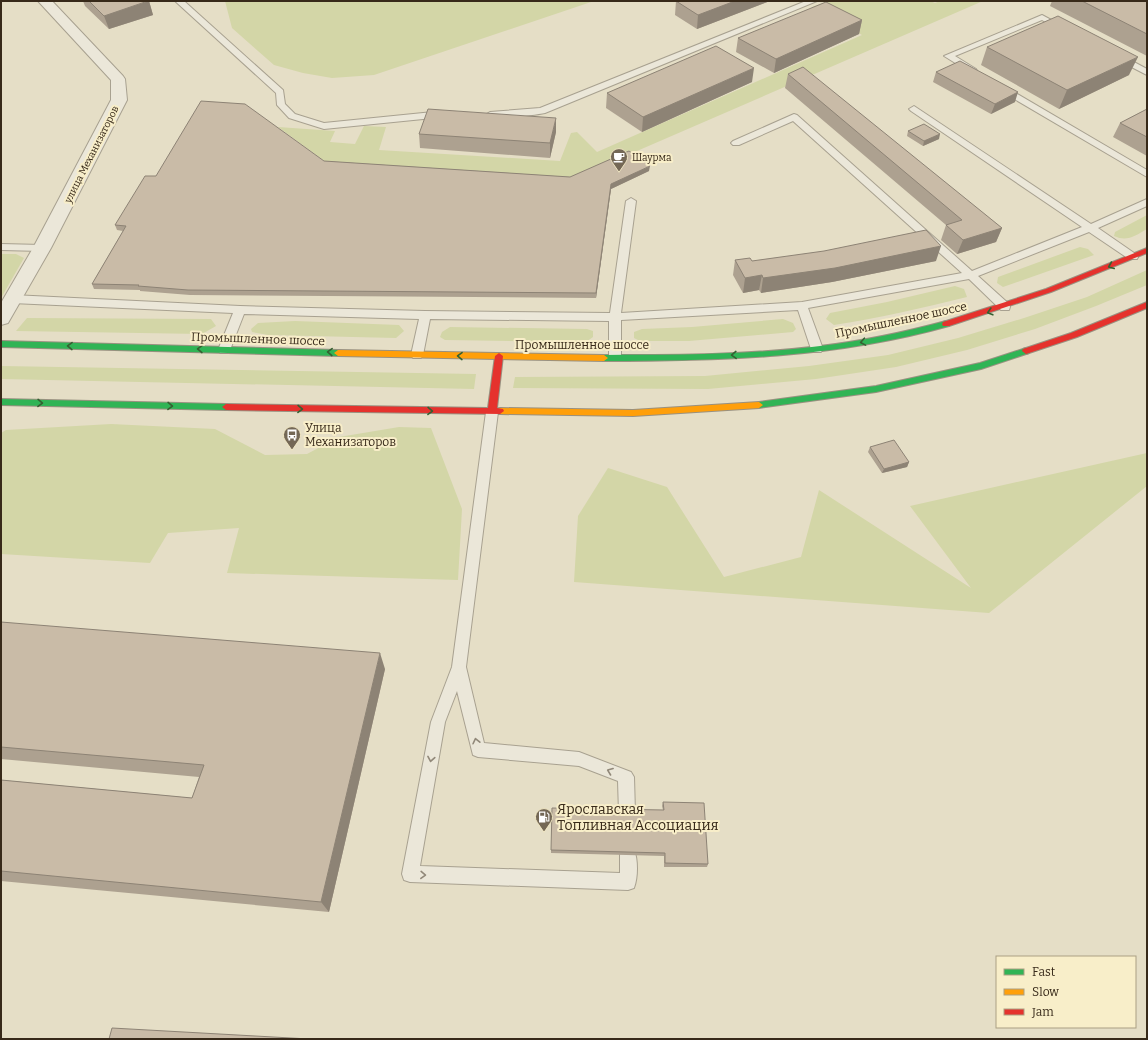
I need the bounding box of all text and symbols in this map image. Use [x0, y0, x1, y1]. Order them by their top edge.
street label: улица Механизаторов [62, 104, 122, 206]
cafe icon: Шаурма [609, 147, 629, 172]
place label: Шаурма [632, 152, 672, 164]
one-way arrow [1108, 261, 1116, 269]
street label: Промышленное шоссе [834, 299, 968, 341]
one-way arrow [986, 307, 993, 316]
street label: Промышленное шоссе [191, 330, 325, 348]
one-way arrow [860, 337, 866, 346]
street label: Промышленное шоссе [515, 338, 649, 352]
one-way arrow [67, 341, 73, 350]
one-way arrow [197, 345, 203, 353]
one-way arrow [327, 348, 333, 357]
one-way arrow [731, 351, 737, 359]
one-way arrow [457, 352, 463, 360]
one-way arrow [37, 399, 43, 407]
one-way arrow [167, 402, 173, 410]
one-way arrow [297, 405, 303, 413]
one-way arrow [427, 407, 433, 415]
place label: Улица Механизаторов [305, 421, 396, 449]
bus stop icon: Улица Механизаторов [282, 425, 302, 450]
one-way arrow [472, 738, 481, 745]
one-way arrow [427, 756, 436, 762]
one-way arrow [606, 767, 613, 775]
place label: Ярославская Топливная Ассоциация [557, 801, 719, 834]
fuel station icon: Ярославская Топливная Ассоциация [534, 807, 554, 832]
one-way arrow [420, 871, 426, 879]
legend [996, 956, 1136, 1028]
text: Fast [1032, 965, 1056, 979]
text: Slow [1032, 985, 1059, 999]
text: Jam [1031, 1005, 1054, 1019]

